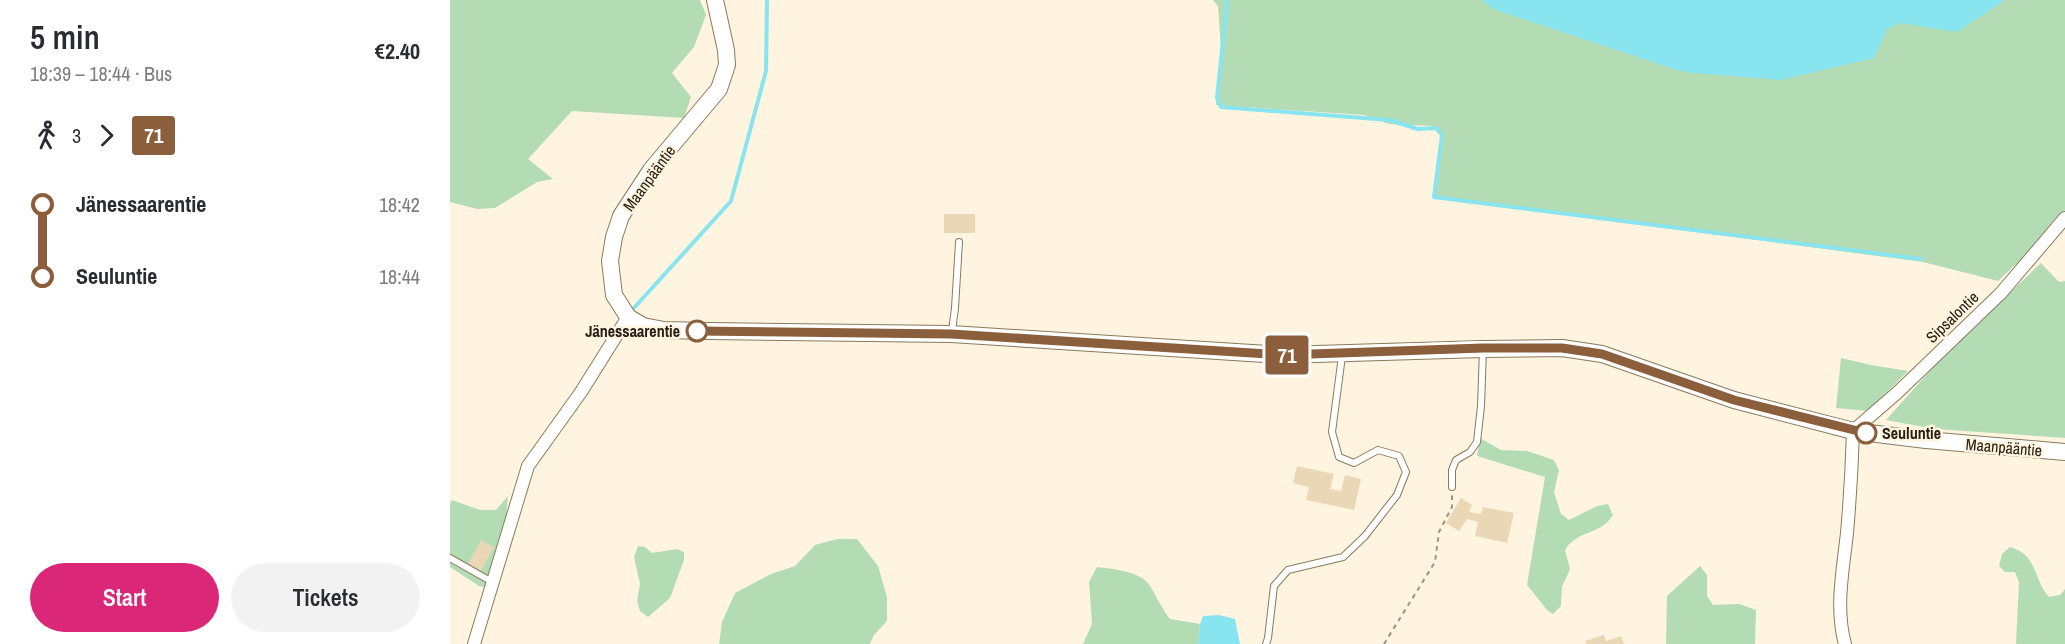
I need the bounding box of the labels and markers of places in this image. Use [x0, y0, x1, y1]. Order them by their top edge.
place label: Jänessaarentie [585, 320, 680, 342]
marker: Jänessaarentie [686, 320, 708, 342]
marker: Seuluntie [1855, 422, 1877, 444]
place label: Seuluntie [1882, 422, 1941, 444]

